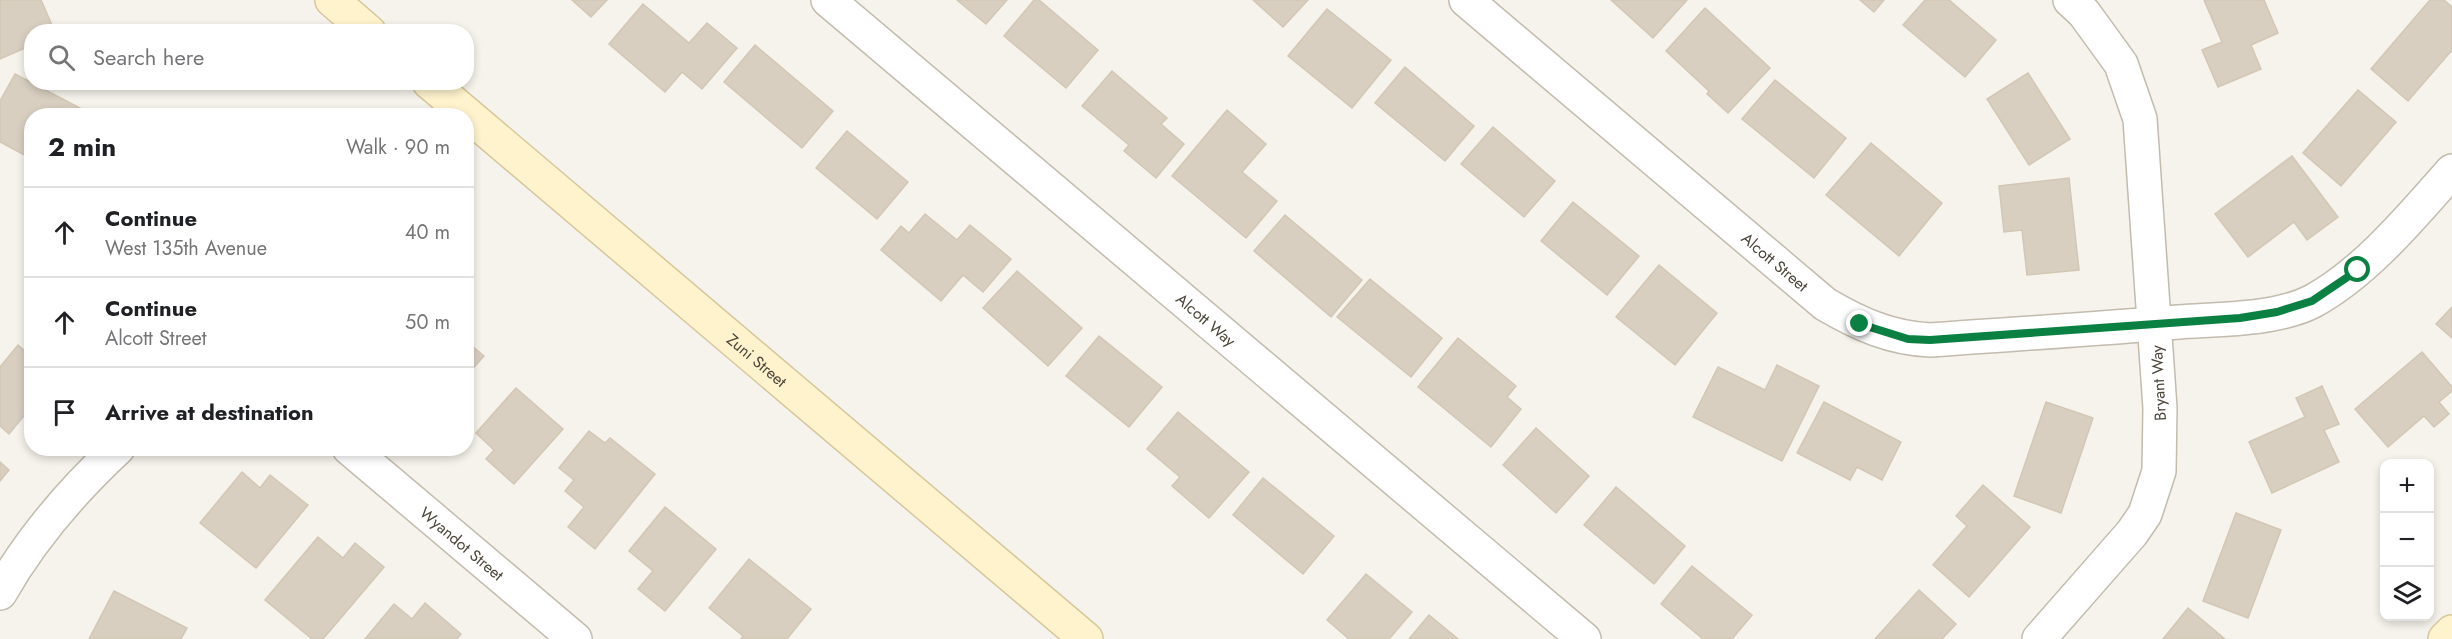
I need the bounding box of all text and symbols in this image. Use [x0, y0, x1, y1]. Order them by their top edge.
search box [24, 24, 474, 90]
icon: search [45, 41, 78, 74]
text: Search here [93, 41, 204, 73]
text: 2 min [48, 128, 116, 166]
text: Walk · 90 m [346, 133, 450, 162]
text: Continue [105, 202, 197, 234]
icon: ahead [48, 216, 81, 249]
text: 40 m [405, 218, 450, 247]
street label: Alcott Street [1736, 227, 1813, 297]
text: West 135th Avenue [105, 234, 267, 263]
route start [2344, 256, 2370, 282]
street label: Alcott Way [1171, 288, 1241, 353]
text: Continue [105, 292, 197, 324]
icon: ahead [48, 306, 81, 339]
text: 50 m [405, 308, 450, 337]
route end [1846, 310, 1872, 336]
text: Alcott Street [105, 324, 207, 353]
street label: Zuni Street [722, 328, 792, 393]
street label: Bryant Way [2145, 344, 2172, 421]
icon: arrive [48, 396, 81, 429]
text: Arrive at destination [105, 396, 314, 428]
map controls [2380, 459, 2434, 621]
button: + [2380, 459, 2434, 513]
street label: Wyandot Street [415, 502, 509, 586]
button: − [2380, 513, 2434, 567]
button: layers [2380, 567, 2434, 621]

